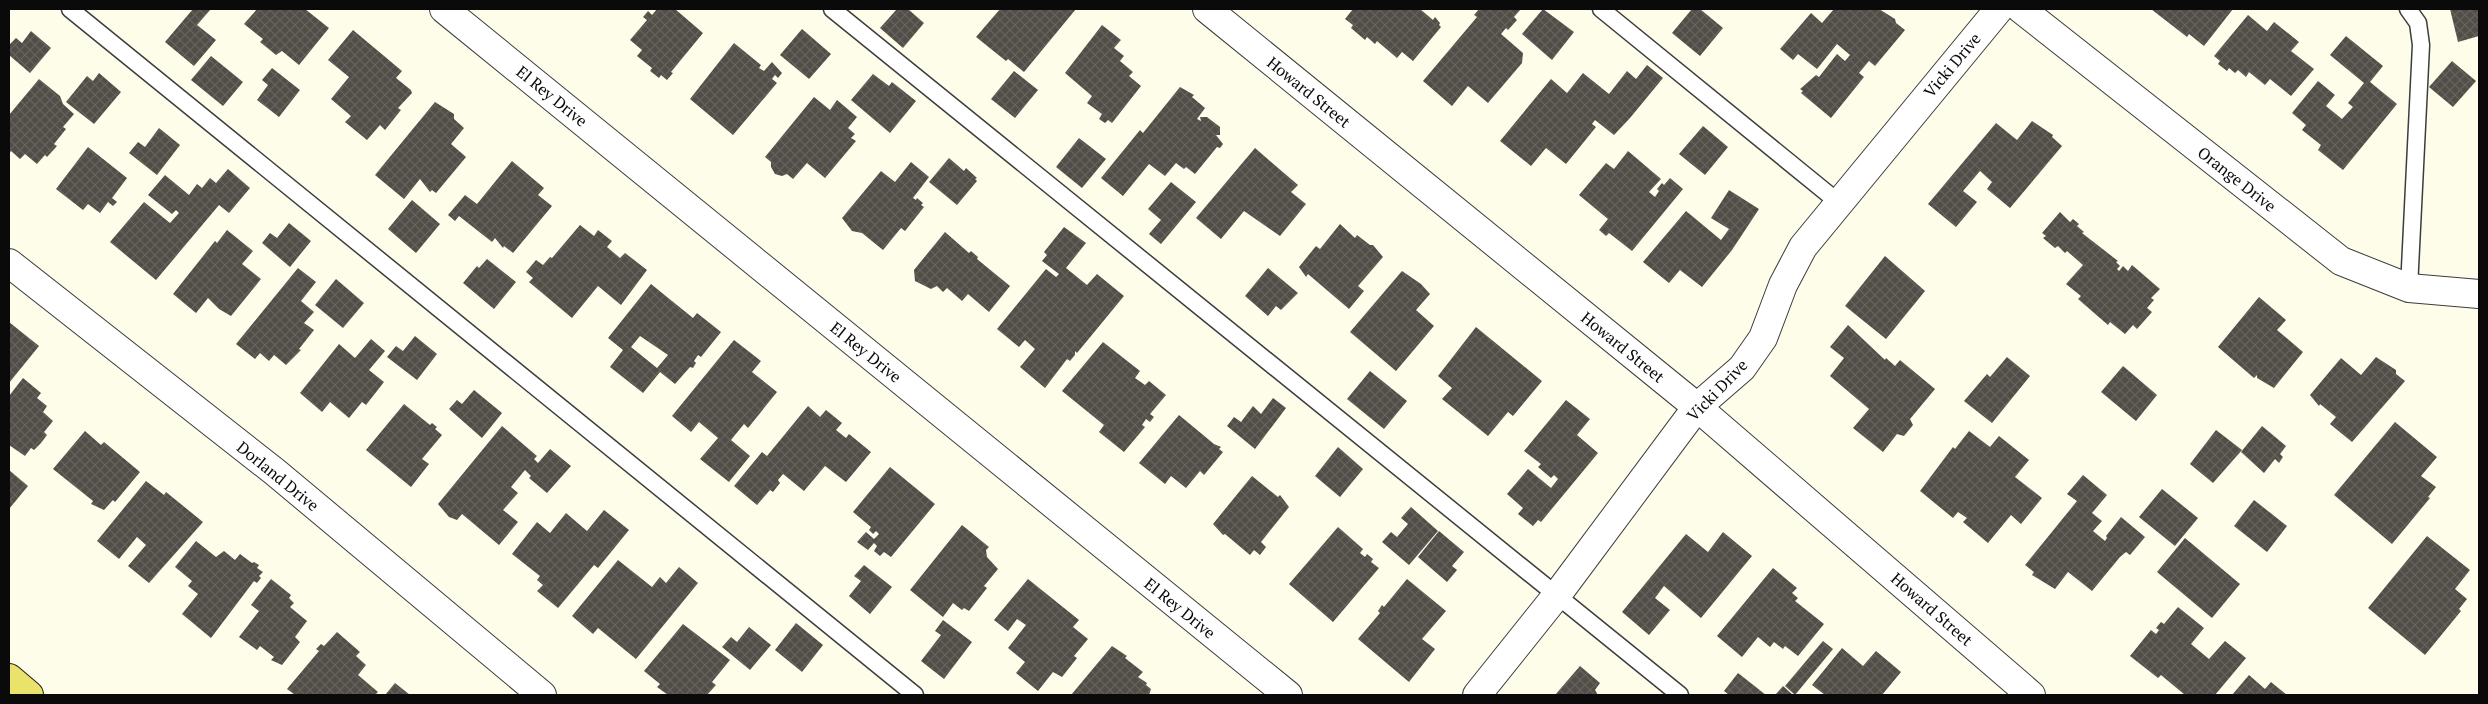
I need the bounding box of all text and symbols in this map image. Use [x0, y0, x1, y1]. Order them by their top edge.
street label: Vicki Drive [1918, 28, 1986, 102]
street label: Howard Street [1263, 51, 1355, 133]
street label: El Rey Drive [512, 60, 592, 132]
street label: Orange Drive [2193, 141, 2281, 217]
street label: Howard Street [1577, 306, 1669, 388]
street label: El Rey Drive [826, 316, 906, 388]
street label: Vicki Drive [1682, 354, 1752, 426]
street label: Dorland Drive [232, 436, 324, 516]
street label: Howard Street [1886, 567, 1978, 651]
street label: El Rey Drive [1140, 572, 1220, 644]

